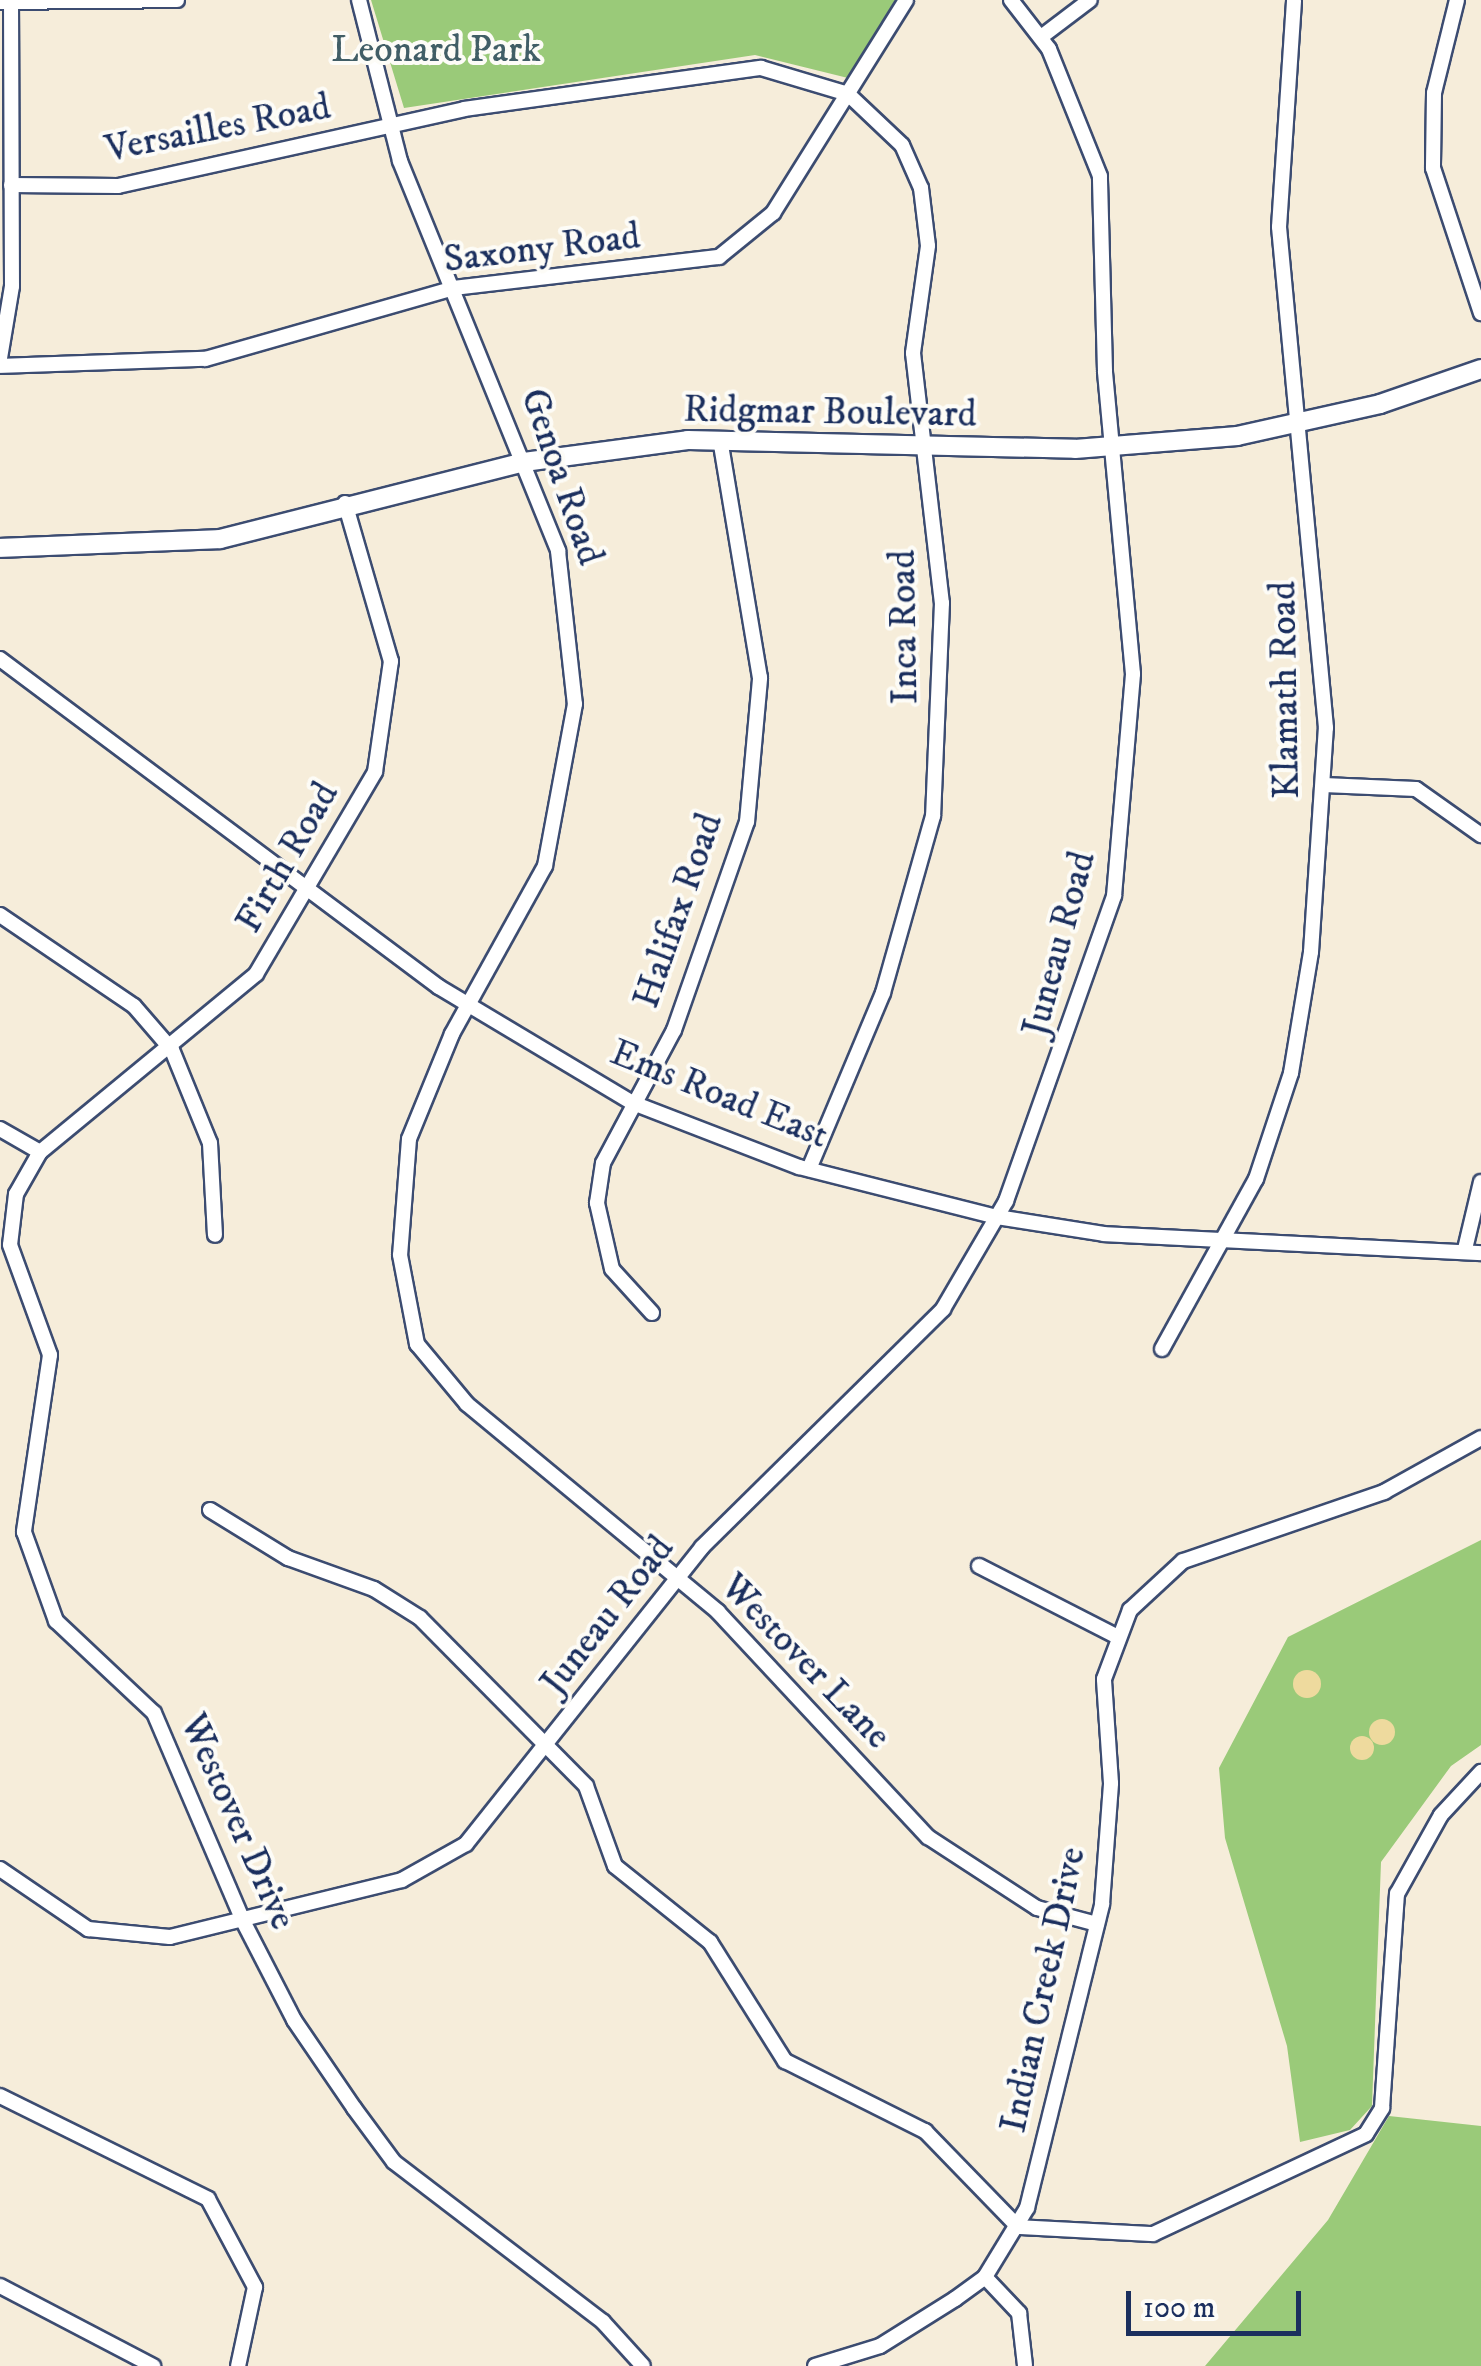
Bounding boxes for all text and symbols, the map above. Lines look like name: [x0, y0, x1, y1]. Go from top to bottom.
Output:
park label: Leonard Park: [331, 28, 541, 74]
street label: Versailles Road: [101, 85, 335, 173]
street label: Saxony Road: [441, 214, 643, 284]
street label: Genoa Road: [510, 383, 612, 571]
street label: Ridgmar Boulevard: [683, 388, 977, 438]
street label: Inca Road: [881, 549, 929, 705]
street label: Klamath Road: [1261, 581, 1311, 799]
street label: Firth Road: [227, 775, 349, 941]
street label: Halifax Road: [624, 808, 734, 1014]
street label: Juneau Road: [1013, 847, 1107, 1041]
street label: Ems Road East: [603, 1031, 835, 1159]
street label: Juneau Road: [532, 1527, 684, 1705]
street label: Westover Lane: [710, 1565, 900, 1759]
street label: Westover Drive: [169, 1707, 305, 1937]
street label: Indian Creek Drive: [991, 1843, 1097, 2137]
scale bar: [1131, 2271, 1306, 2333]
text: 100 m: [1143, 2290, 1215, 2327]

